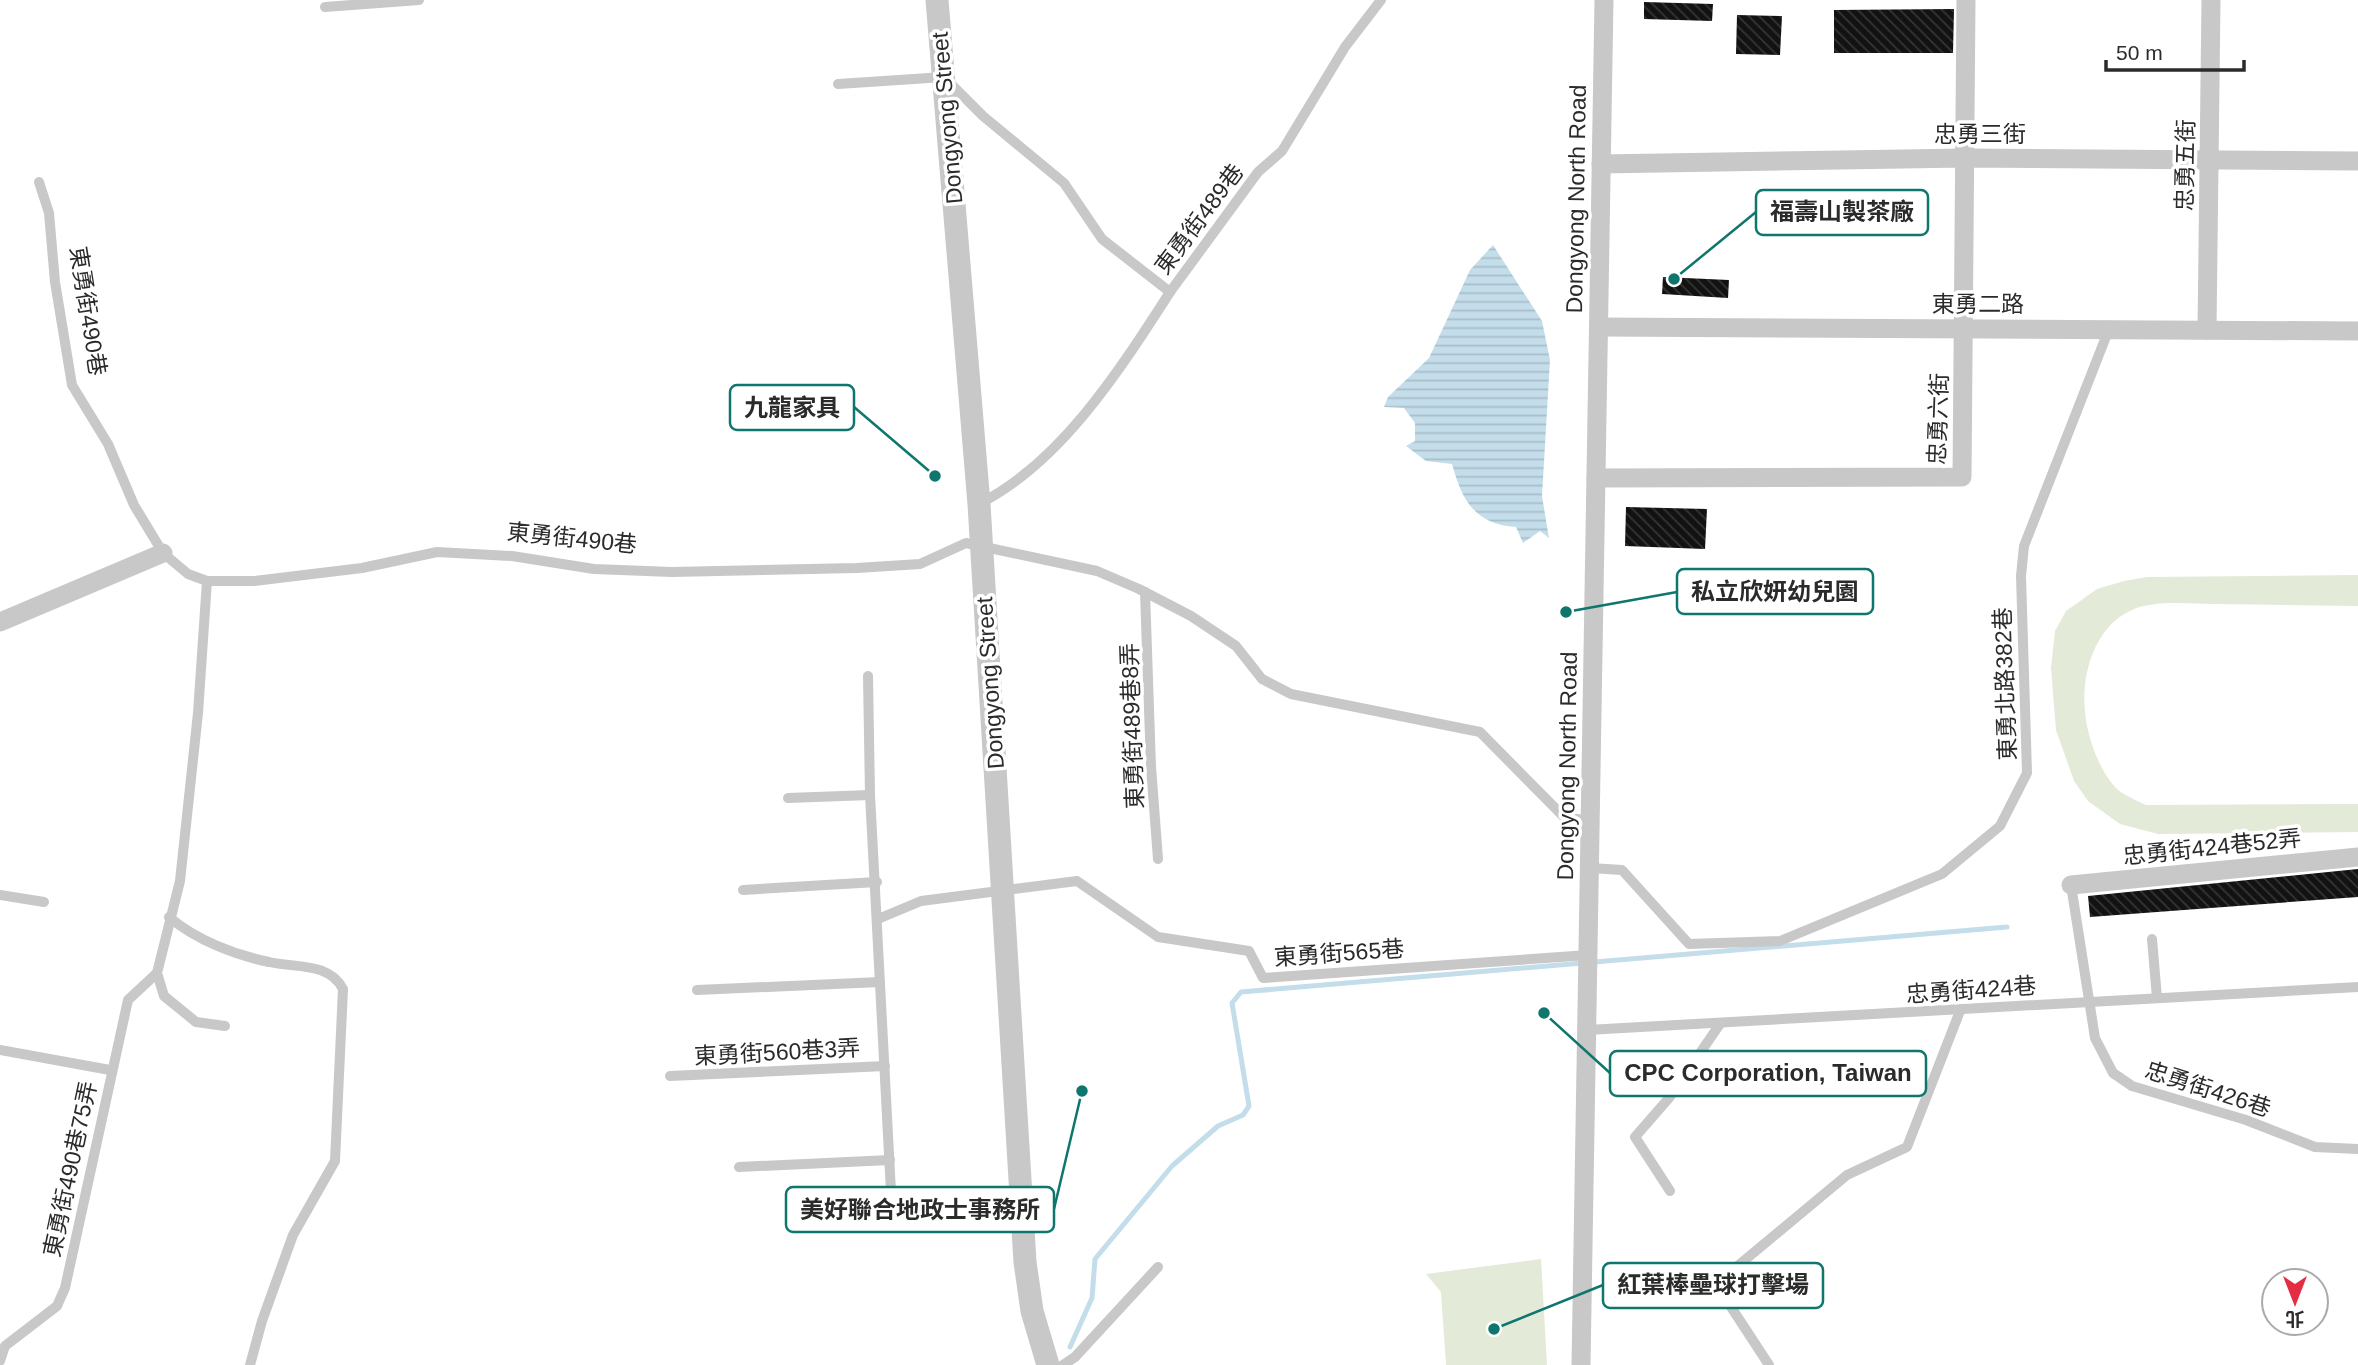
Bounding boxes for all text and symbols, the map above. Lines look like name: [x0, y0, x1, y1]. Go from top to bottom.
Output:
scale bar: [2106, 28, 2244, 72]
street label: Dongyong Street: [926, 30, 967, 205]
text: 50 m: [2116, 41, 2163, 64]
street label: Dongyong North Road: [1561, 84, 1591, 314]
street label: 忠勇五街: [2171, 119, 2199, 211]
street label: 忠勇三街: [1934, 121, 2026, 147]
street label: 東勇街489巷: [1149, 159, 1249, 279]
callout: 福壽山製茶廠: [1756, 190, 1928, 235]
text: 福壽山製茶廠: [1770, 198, 1914, 225]
street label: 東勇街490巷: [65, 245, 111, 377]
street label: 東勇二路: [1932, 291, 2024, 317]
street label: 忠勇六街: [1923, 373, 1953, 465]
callout: 九龍家具: [730, 385, 854, 430]
text: 九龍家具: [744, 394, 840, 421]
street label: 東勇街490巷: [506, 518, 638, 558]
callout: 私立欣妍幼兒園: [1677, 569, 1873, 614]
text: 私立欣妍幼兒園: [1691, 578, 1859, 605]
street label: Dongyong Street: [971, 595, 1009, 770]
street label: 東勇北路382巷: [1989, 607, 2021, 761]
street label: 東勇街489巷8弄: [1116, 643, 1148, 809]
street label: Dongyong North Road: [1552, 651, 1582, 881]
street label: 忠勇街424巷52弄: [2122, 825, 2302, 869]
street label: 東勇街565巷: [1273, 935, 1405, 971]
street label: 忠勇街424巷: [1905, 972, 2037, 1008]
street label: 東勇街560巷3弄: [693, 1035, 861, 1069]
callout: CPC Corporation, Taiwan: [1610, 1051, 1926, 1096]
street label: 忠勇街426巷: [2142, 1056, 2274, 1122]
text: CPC Corporation, Taiwan: [1624, 1059, 1912, 1086]
street label: 東勇街490巷75弄: [39, 1079, 101, 1259]
callout: 美好聯合地政士事務所: [786, 1187, 1054, 1232]
text: 美好聯合地政士事務所: [800, 1196, 1040, 1223]
callout: 紅葉棒壘球打擊場: [1603, 1263, 1823, 1308]
north arrow: [2260, 1267, 2330, 1337]
text: 紅葉棒壘球打擊場: [1617, 1271, 1809, 1298]
text: 北: [2285, 1308, 2305, 1329]

